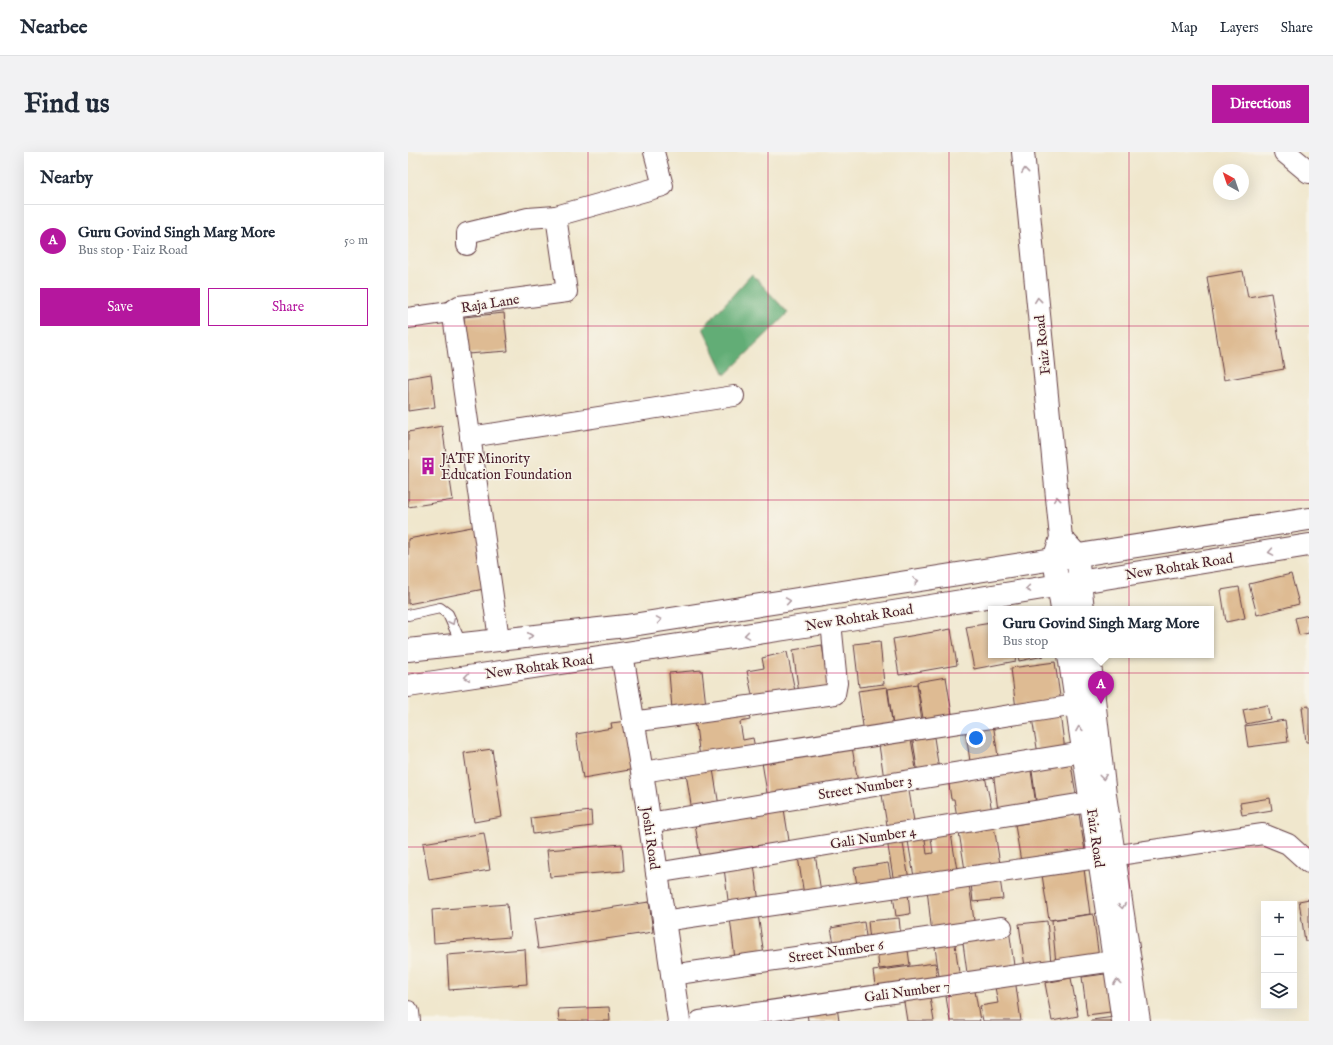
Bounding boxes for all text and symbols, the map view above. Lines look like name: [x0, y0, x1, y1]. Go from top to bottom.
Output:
text: Nearbee: [20, 16, 87, 40]
text: Map: [1171, 19, 1198, 37]
text: Layers: [1220, 19, 1259, 37]
text: Share: [1281, 19, 1313, 37]
button: Directions: [1212, 85, 1309, 123]
text: Find us: [24, 87, 110, 122]
north arrow: [1213, 164, 1249, 200]
text: Nearby: [40, 168, 93, 189]
one-way arrow: [1021, 168, 1030, 174]
text: Guru Govind Singh Marg More: [78, 223, 275, 242]
text: A: [49, 232, 57, 249]
text: 50 m: [344, 232, 368, 249]
text: Bus stop · Faiz Road: [78, 242, 188, 259]
button: Save: [40, 288, 200, 326]
button: Share: [208, 288, 368, 326]
street label: Raja Lane: [460, 290, 521, 317]
one-way arrow: [1033, 297, 1042, 303]
street label: Faiz Road: [1031, 314, 1055, 376]
place label: JATF Minority Education Foundation: [439, 450, 572, 484]
building icon: JATF Minority Education Foundation: [418, 456, 438, 476]
one-way arrow: [1053, 496, 1062, 502]
one-way arrow: [1267, 547, 1274, 556]
street label: New Rohtak Road: [1124, 549, 1235, 584]
one-way arrow: [913, 577, 919, 586]
one-way arrow: [1025, 585, 1031, 593]
one-way arrow: [785, 597, 791, 606]
street label: New Rohtak Road: [804, 600, 915, 635]
popup: [988, 606, 1214, 658]
text: Guru Govind Singh Marg More: [1002, 614, 1200, 633]
one-way arrow: [447, 617, 455, 625]
one-way arrow: [656, 617, 662, 625]
one-way arrow: [744, 630, 751, 639]
one-way arrow: [527, 632, 533, 641]
text: Bus stop: [1002, 633, 1048, 650]
street label: New Rohtak Road: [484, 650, 595, 683]
pin: A: [1088, 671, 1114, 704]
one-way arrow: [464, 672, 470, 681]
one-way arrow: [1075, 726, 1084, 732]
your location: [966, 728, 986, 748]
street label: Street Number 3: [817, 772, 913, 804]
one-way arrow: [1098, 774, 1107, 780]
street label: Joshi Road: [636, 803, 663, 871]
street label: Faiz Road: [1082, 807, 1108, 869]
street label: Gali Number 4: [829, 822, 917, 854]
map controls: [1261, 901, 1297, 1009]
button: +: [1261, 901, 1297, 937]
one-way arrow: [1117, 903, 1126, 909]
street label: Street Number 6: [788, 936, 886, 968]
button: −: [1261, 937, 1297, 973]
button: layers: [1261, 973, 1297, 1009]
street label: Gali Number 7: [863, 977, 951, 1007]
one-way arrow: [1113, 979, 1122, 985]

